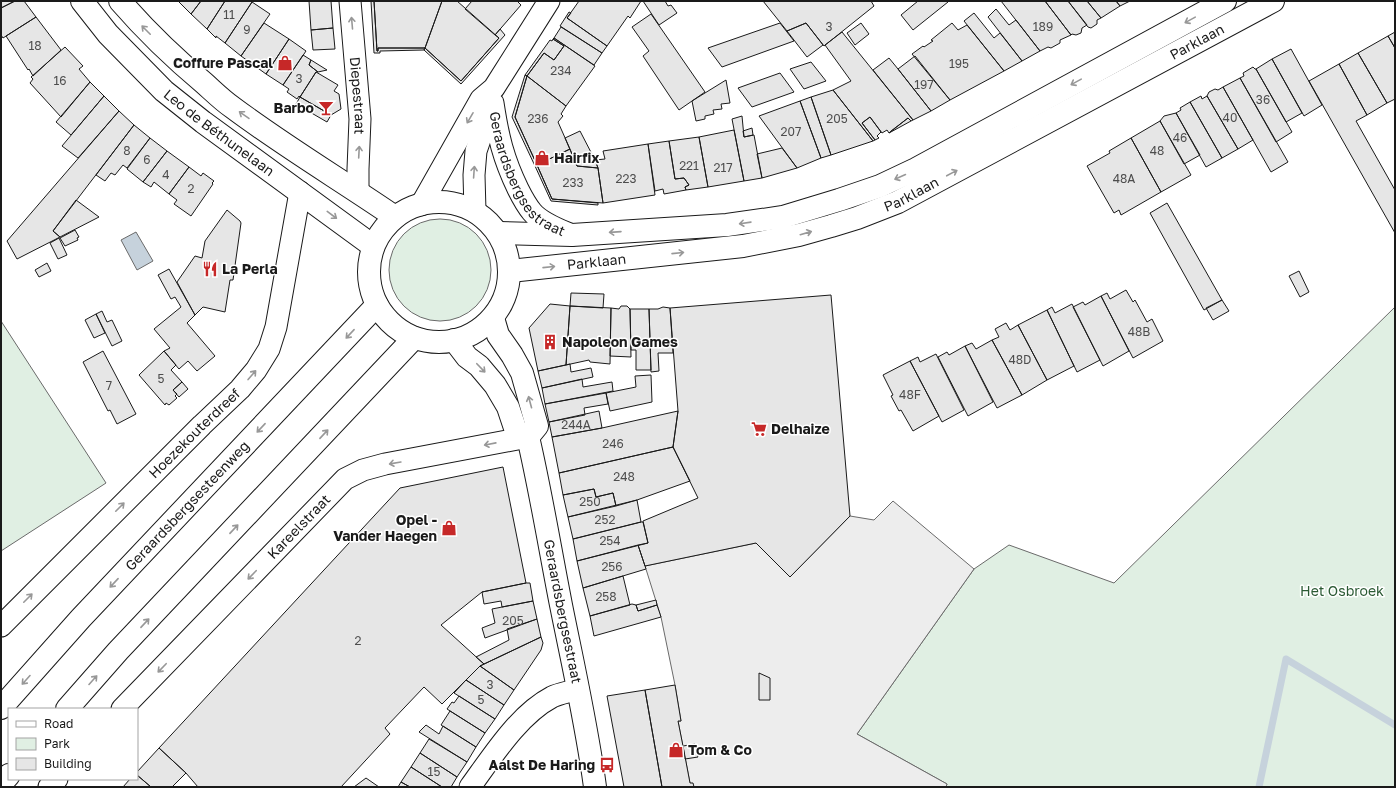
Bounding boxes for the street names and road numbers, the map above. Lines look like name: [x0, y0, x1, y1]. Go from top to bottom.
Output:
street label: Parklaan: [1167, 20, 1227, 63]
street label: Diepestraat: [347, 56, 369, 135]
street label: Leo de Béthunelaan: [161, 85, 278, 179]
street label: Geraardsbergsestraat: [486, 110, 568, 239]
street label: Parklaan: [881, 173, 941, 215]
street label: Parklaan: [566, 250, 627, 273]
street label: Hoezekouterdreef: [145, 385, 243, 481]
street label: Geraardsbergsesteenweg: [121, 437, 252, 574]
street label: Kareelstraat: [263, 491, 334, 562]
street label: Geraardsbergsestraat: [541, 538, 586, 685]

